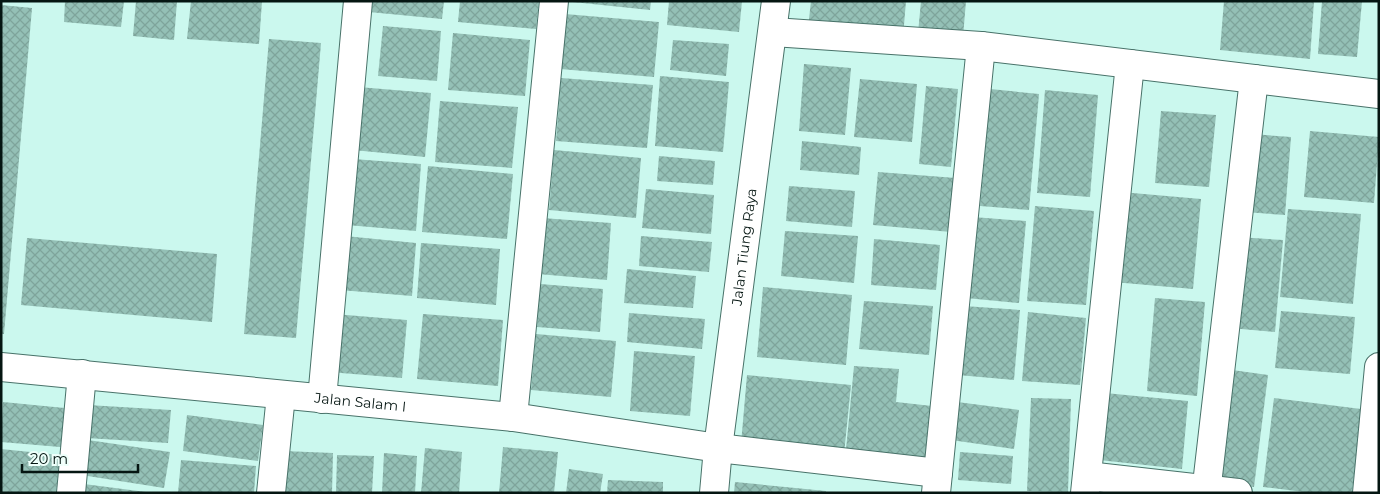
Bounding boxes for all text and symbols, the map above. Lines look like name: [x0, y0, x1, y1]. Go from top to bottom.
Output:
street label: Jalan Tiung Raya: [727, 187, 761, 308]
street label: Jalan Salam I: [313, 389, 407, 416]
scale bar: [22, 442, 139, 474]
text: 20 m: [30, 449, 68, 468]

